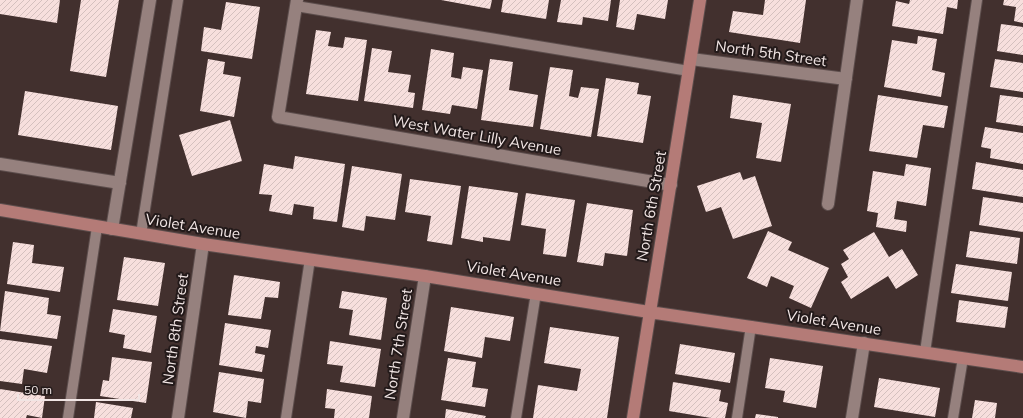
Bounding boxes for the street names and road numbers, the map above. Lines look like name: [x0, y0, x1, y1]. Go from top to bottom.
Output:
street label: North 5th Street: [714, 36, 828, 70]
street label: West Water Lilly Avenue: [391, 111, 563, 159]
street label: North 6th Street: [632, 149, 670, 263]
street label: Violet Avenue: [144, 209, 242, 243]
street label: Violet Avenue: [465, 256, 563, 290]
street label: North 8th Street: [158, 272, 192, 386]
street label: North 7th Street: [380, 287, 416, 401]
street label: Violet Avenue: [785, 305, 883, 339]

